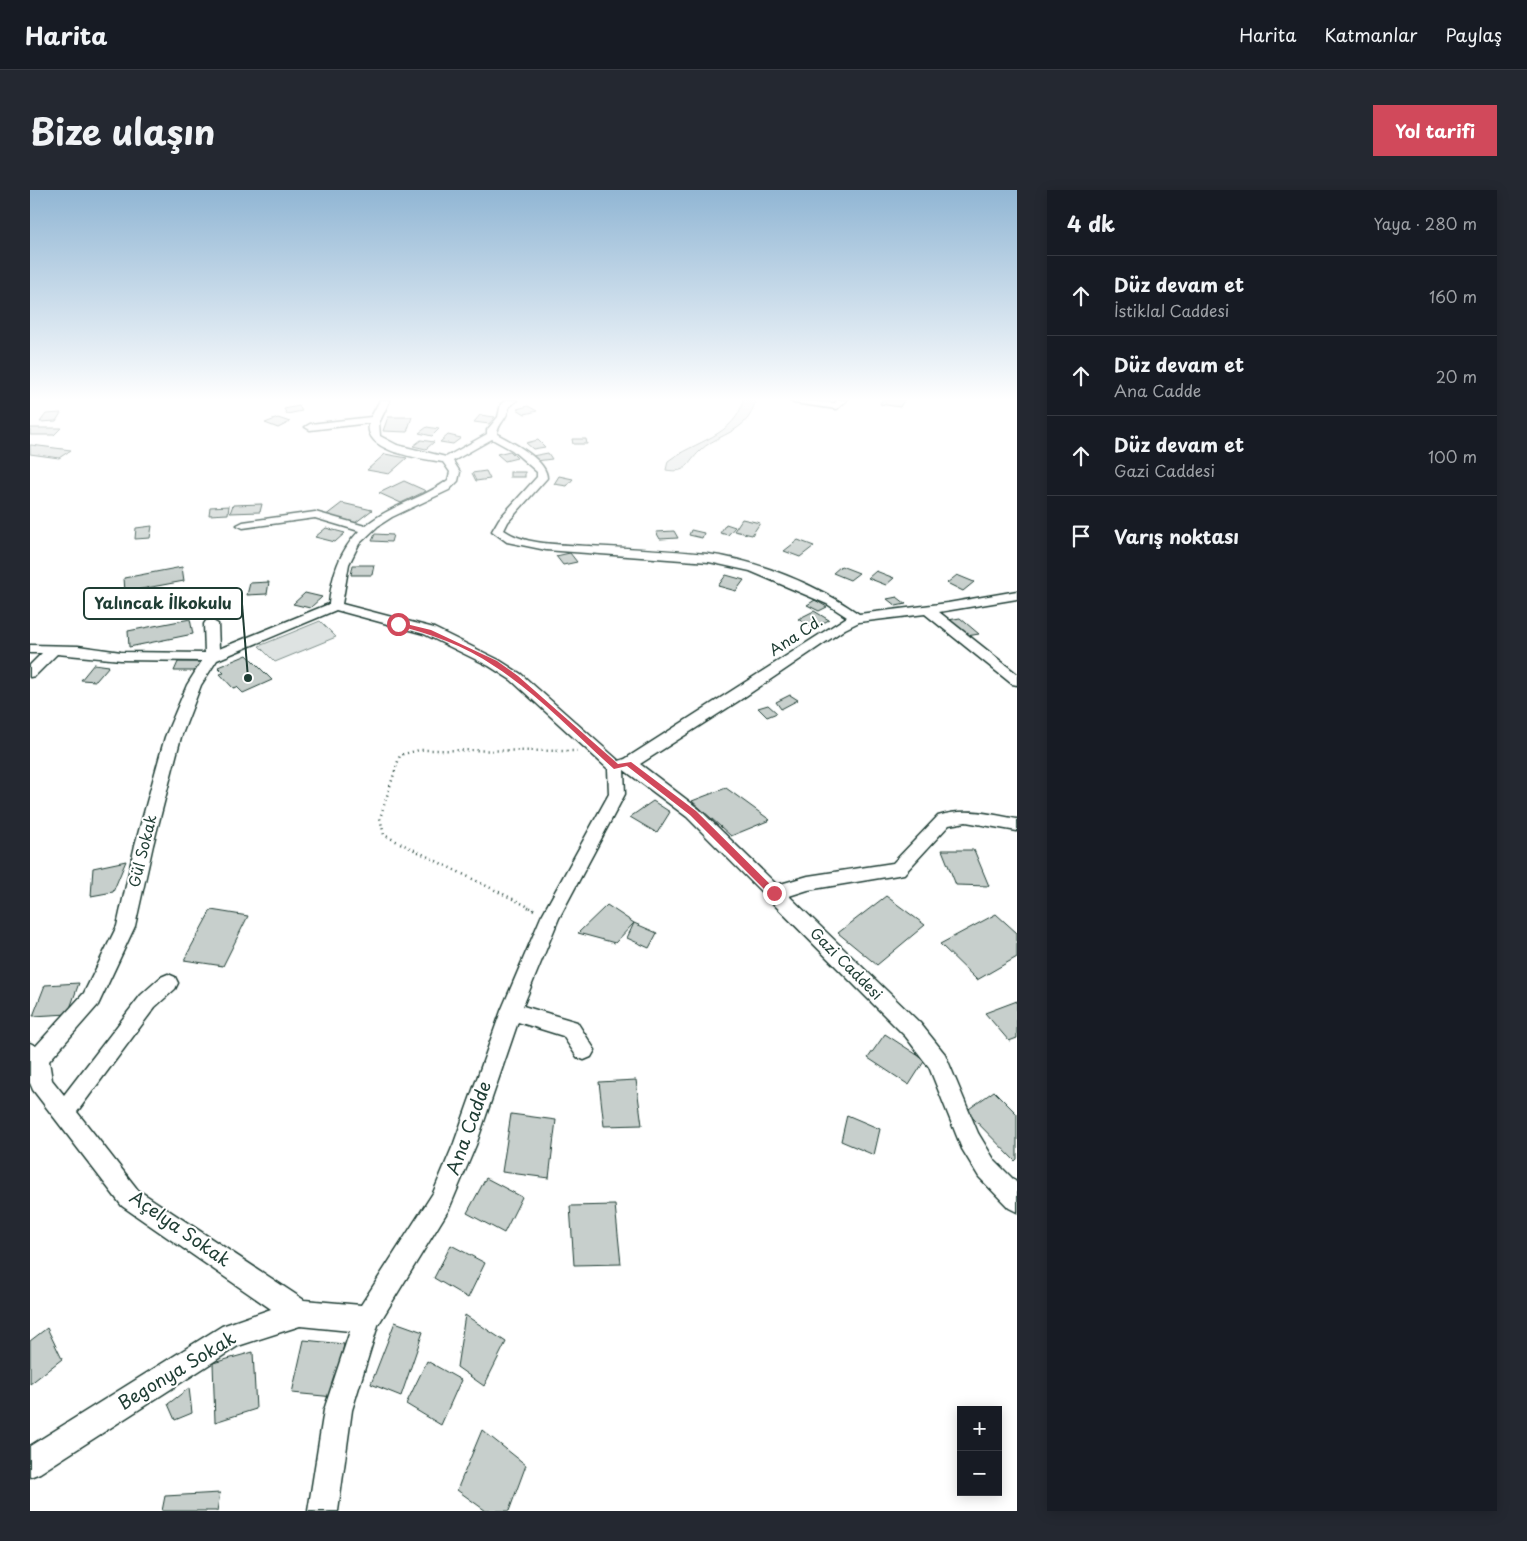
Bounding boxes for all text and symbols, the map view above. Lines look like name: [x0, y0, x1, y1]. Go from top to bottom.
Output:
text: Harita: [25, 17, 107, 53]
text: Harita: [1239, 21, 1296, 48]
text: Katmanlar: [1324, 21, 1417, 48]
text: Paylaş: [1445, 21, 1502, 48]
text: Bize ulaşın: [30, 104, 215, 157]
button: Yol tarifi: [1373, 105, 1497, 156]
text: 4 dk: [1067, 207, 1115, 239]
text: Yaya · 280 m: [1374, 211, 1477, 235]
text: Düz devam et: [1114, 270, 1244, 298]
icon: ahead: [1067, 282, 1095, 310]
text: 160 m: [1429, 284, 1477, 308]
text: İstiklal Caddesi: [1114, 298, 1229, 322]
text: Düz devam et: [1114, 350, 1244, 378]
icon: ahead: [1067, 362, 1095, 390]
text: 20 m: [1436, 364, 1477, 388]
text: Ana Cadde: [1114, 378, 1201, 402]
text: Düz devam et: [1114, 430, 1244, 458]
icon: ahead: [1067, 442, 1095, 470]
text: 100 m: [1428, 444, 1477, 468]
text: Gazi Caddesi: [1114, 458, 1215, 482]
icon: arrive: [1067, 522, 1095, 550]
text: Varış noktası: [1114, 522, 1239, 550]
callout: Yalıncak İlkokulu: [84, 588, 242, 619]
text: Yalıncak İlkokulu: [94, 590, 232, 614]
street label: Ana Cd.: [764, 609, 827, 661]
route start: [387, 613, 410, 636]
street label: Gül Sokak: [121, 812, 162, 889]
route end: [763, 882, 786, 905]
street label: Gazi Caddesi: [805, 921, 889, 1005]
street label: Ana Cadde: [438, 1077, 497, 1178]
street label: Açelya Sokak: [125, 1183, 237, 1273]
street label: Begonya Sokak: [112, 1324, 240, 1416]
map controls: [957, 1406, 1002, 1496]
button: +: [957, 1406, 1002, 1451]
button: −: [957, 1451, 1002, 1496]

